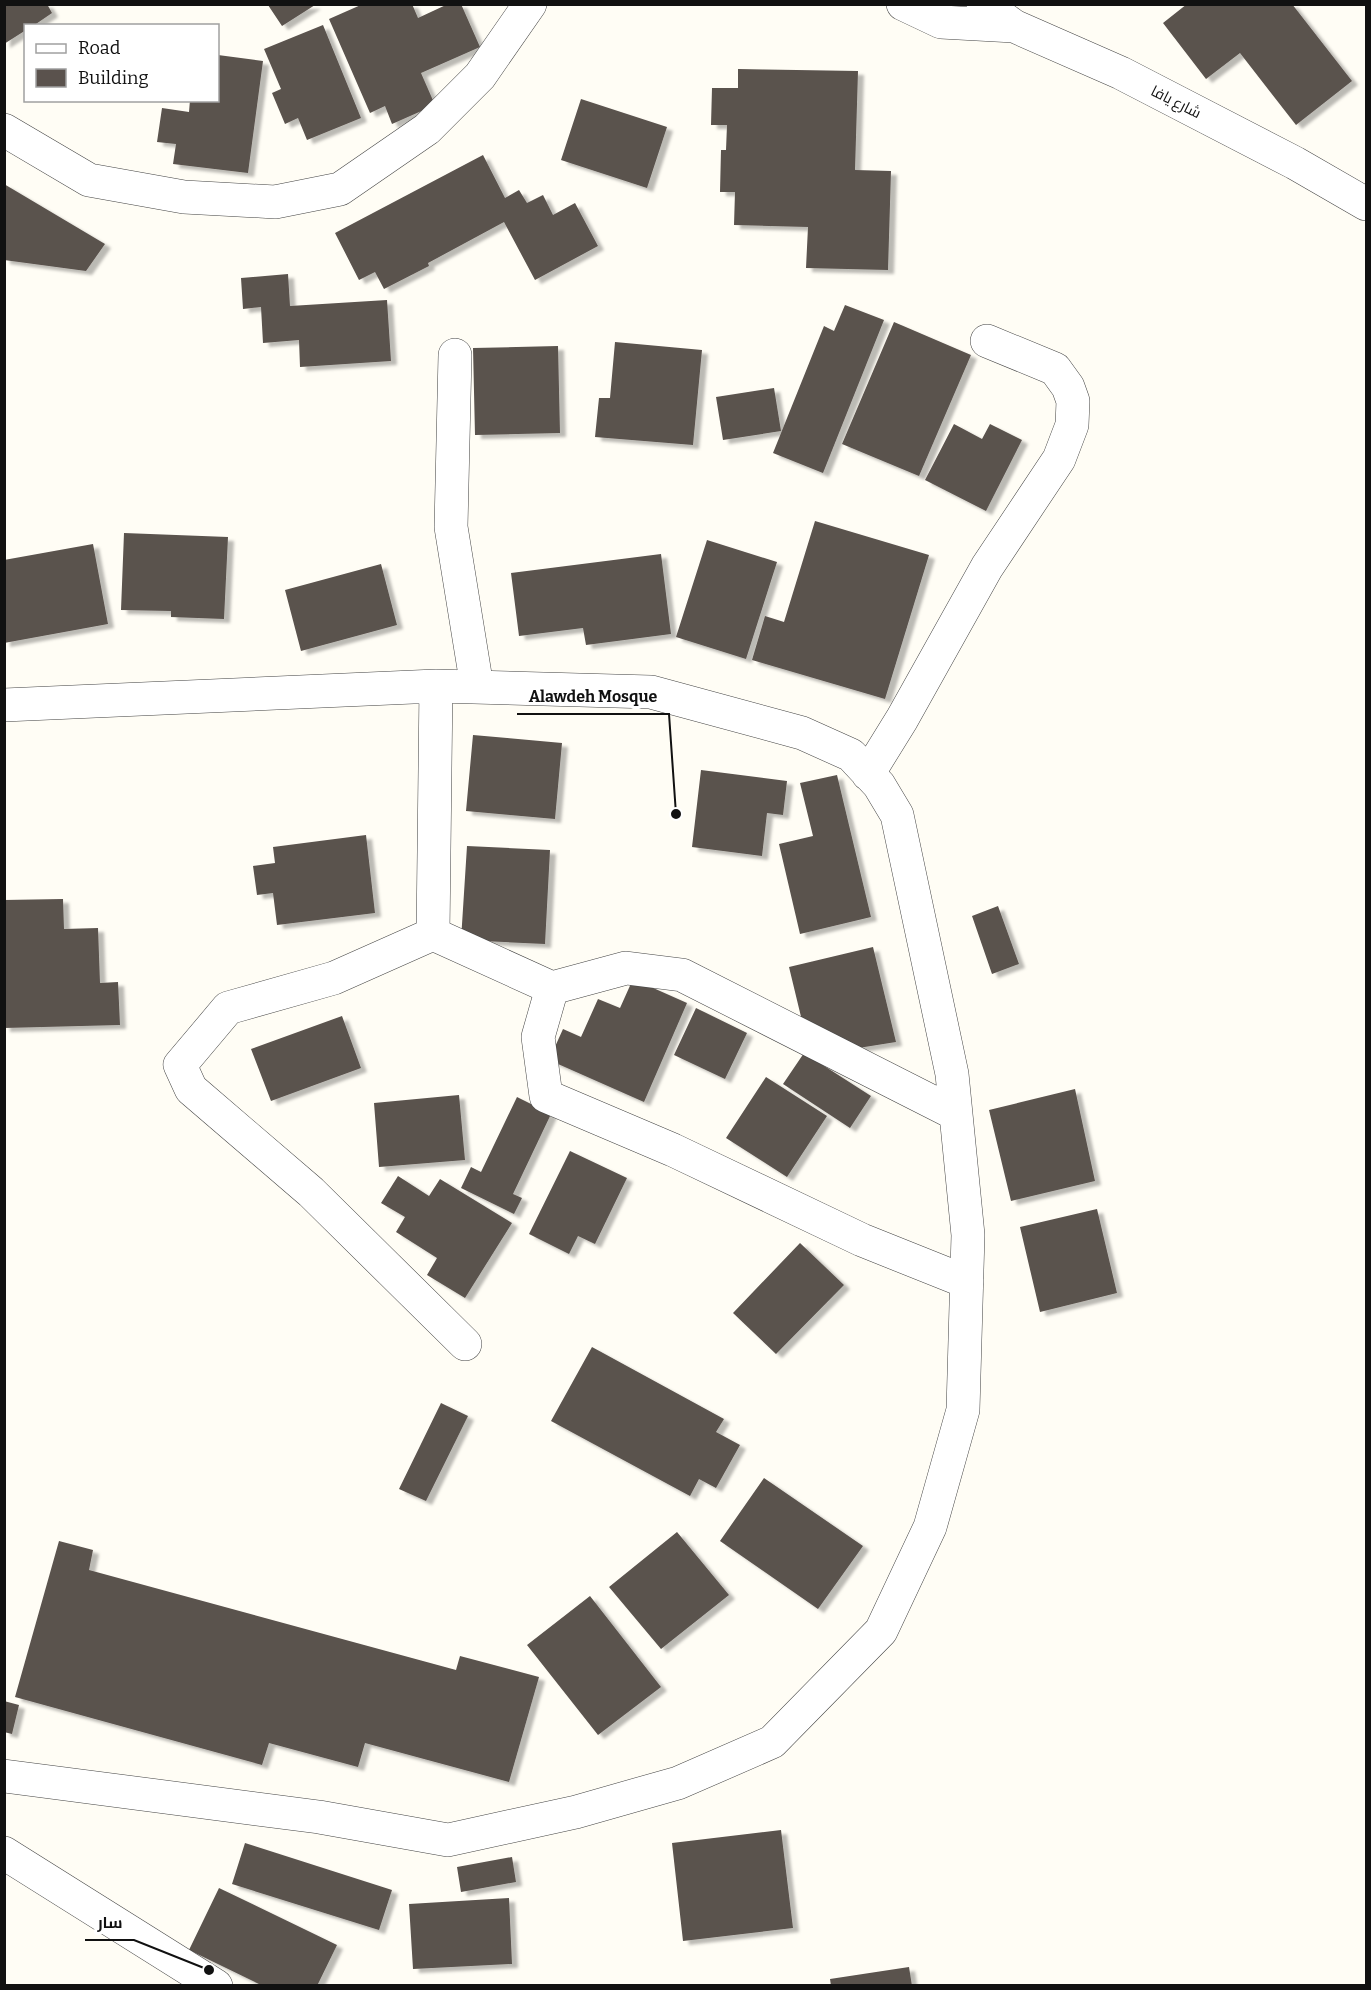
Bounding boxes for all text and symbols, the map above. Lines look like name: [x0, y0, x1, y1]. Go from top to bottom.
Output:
legend: [24, 24, 219, 102]
text: Road: [78, 37, 121, 59]
text: Building: [78, 67, 149, 89]
street label: شارع يافا: [1147, 82, 1204, 124]
callout: Alawdeh Mosque: [517, 680, 669, 714]
text: Alawdeh Mosque: [529, 687, 658, 706]
callout: سار: [85, 1906, 134, 1940]
text: سار: [96, 1913, 123, 1932]

